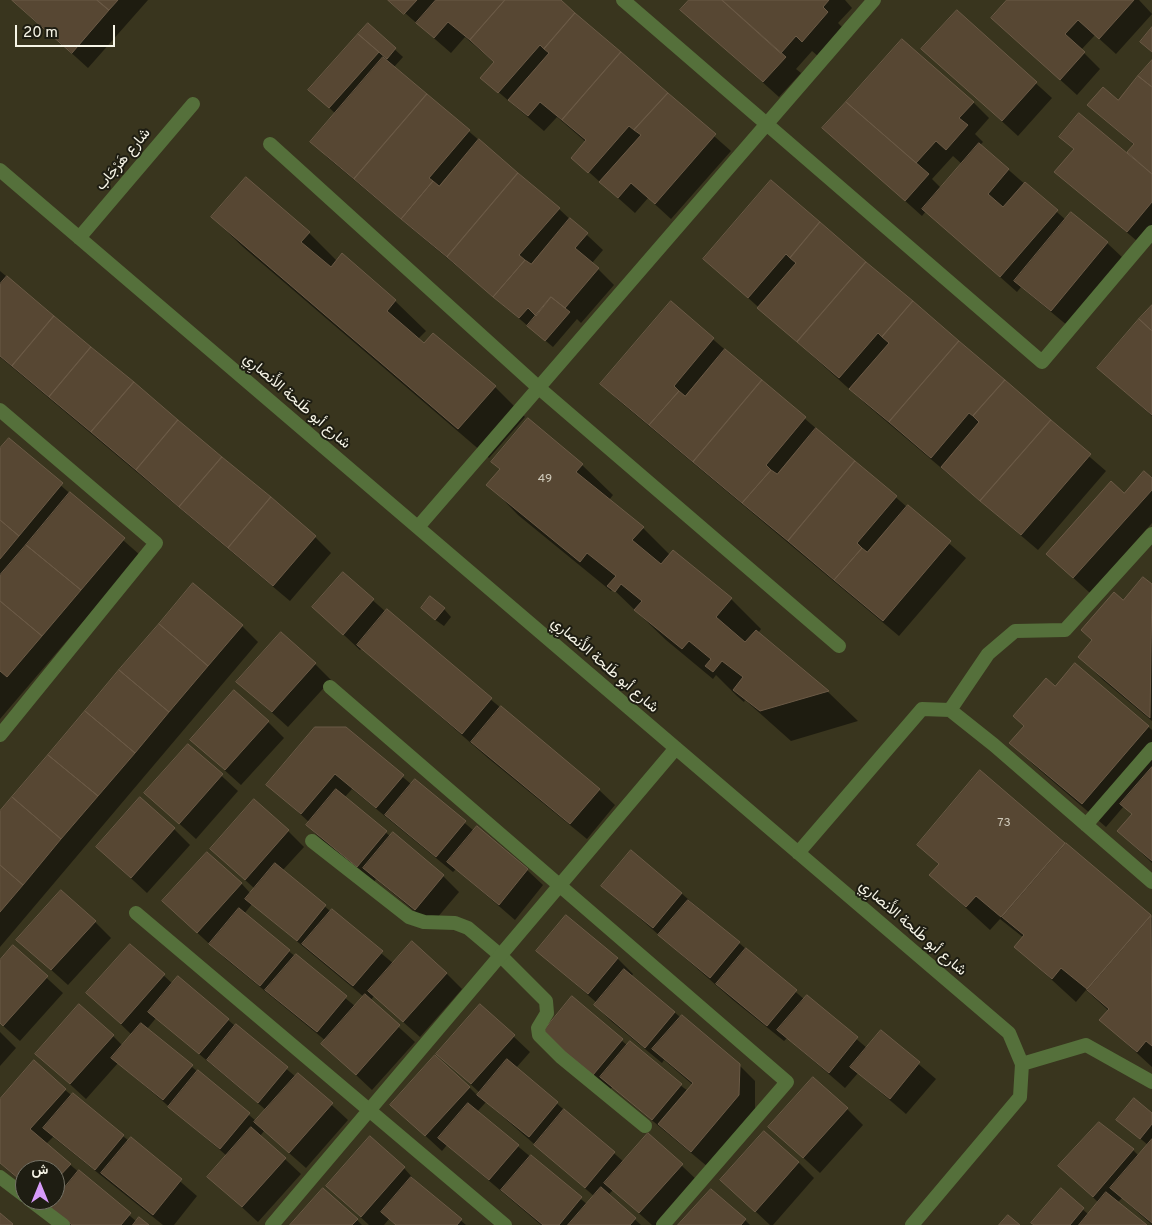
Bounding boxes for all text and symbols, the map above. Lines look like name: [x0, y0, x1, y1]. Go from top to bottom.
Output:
scale bar: [18, 15, 118, 47]
text: 20 m: [23, 24, 58, 43]
street label: شارع هَرْجَاب: [93, 125, 155, 195]
street label: شارع أبو طَلحة الأَنصارِي: [239, 350, 353, 454]
house number: 49: [538, 473, 552, 487]
street label: شارع أبو طَلحة الأَنصارِي: [547, 614, 661, 718]
house number: 73: [997, 817, 1011, 831]
street label: شارع أبو طَلحة الأَنصارِي: [855, 877, 969, 981]
north arrow: [15, 1160, 65, 1210]
text: ش: [32, 1162, 48, 1179]

